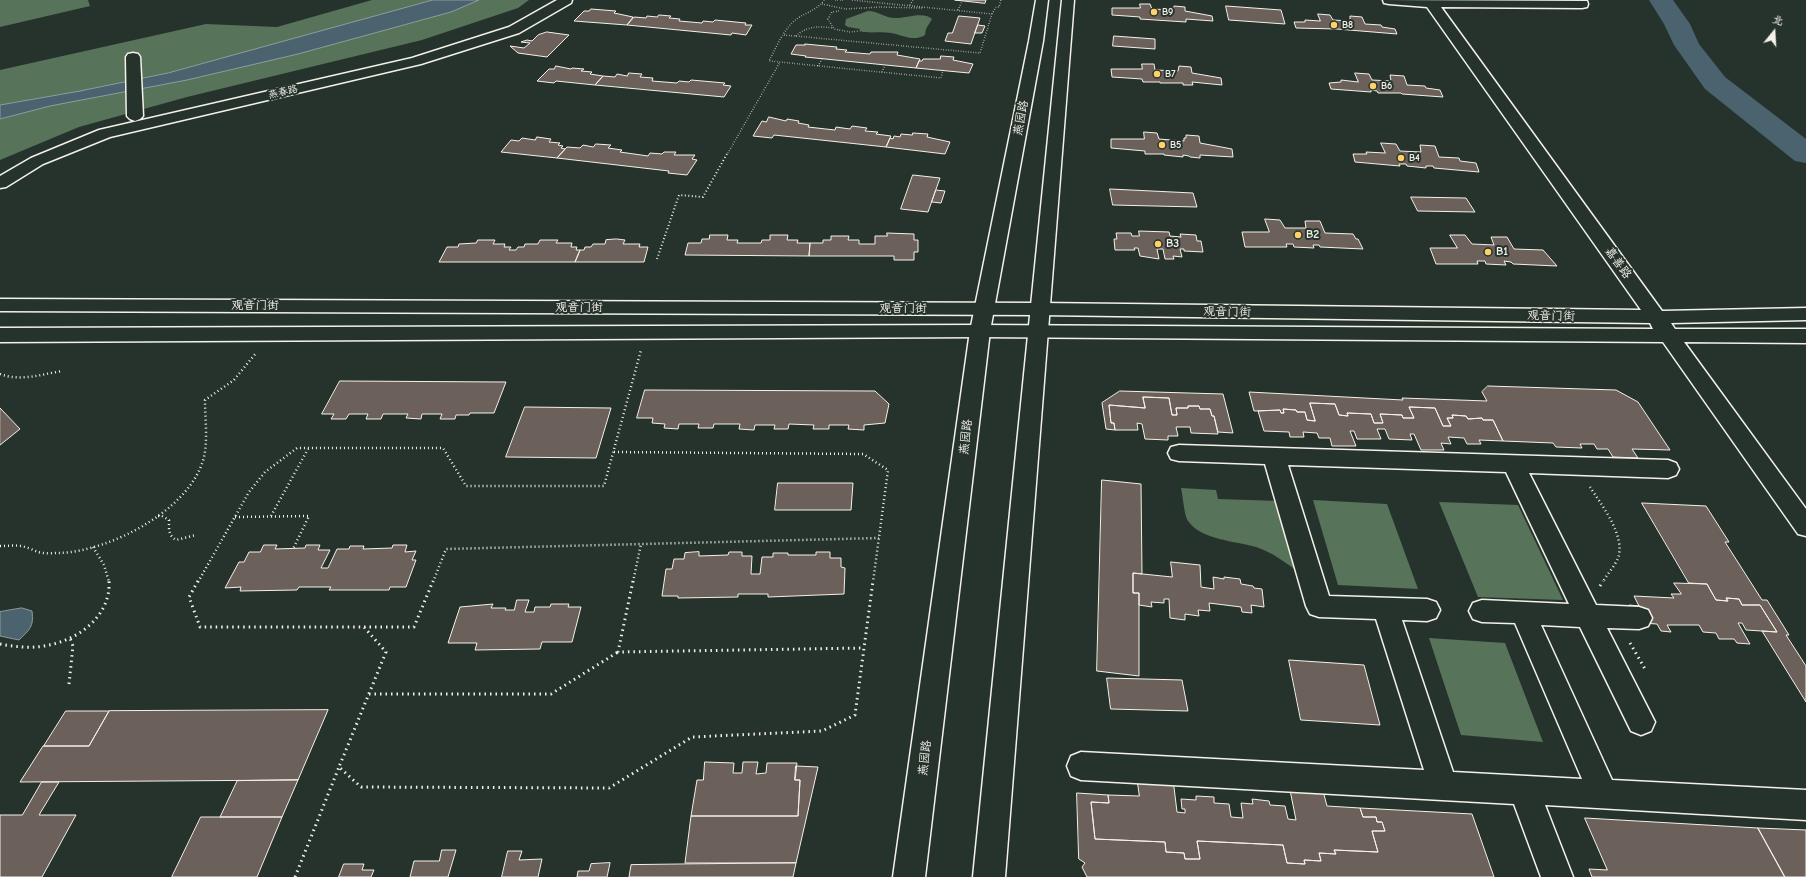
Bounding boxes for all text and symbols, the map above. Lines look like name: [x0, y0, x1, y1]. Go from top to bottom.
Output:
place label: B9: [1162, 6, 1173, 18]
marker: B9: [1149, 7, 1159, 17]
north arrow: [1754, 12, 1794, 52]
text: 北: [1771, 12, 1785, 28]
place label: B8: [1342, 19, 1353, 31]
marker: B8: [1329, 20, 1339, 30]
place label: B7: [1165, 68, 1176, 80]
marker: B7: [1152, 69, 1162, 79]
place label: B6: [1381, 80, 1392, 92]
marker: B6: [1368, 81, 1378, 91]
street label: 燕春路: [267, 83, 299, 101]
street label: 燕园路: [1010, 99, 1032, 137]
place label: B5: [1170, 139, 1181, 151]
marker: B5: [1157, 140, 1167, 150]
place label: B4: [1409, 152, 1420, 164]
marker: B4: [1396, 153, 1406, 163]
place label: B2: [1306, 228, 1319, 242]
marker: B2: [1293, 230, 1303, 240]
place label: B3: [1166, 237, 1179, 251]
marker: B3: [1153, 239, 1163, 249]
street label: 嘉善路: [1602, 244, 1634, 282]
place label: B1: [1496, 245, 1508, 259]
marker: B1: [1483, 247, 1493, 257]
street label: 观音门街: [231, 299, 279, 313]
street label: 观音门街: [555, 301, 603, 315]
street label: 观音门街: [879, 302, 927, 316]
street label: 观音门街: [1203, 304, 1251, 320]
street label: 观音门街: [1527, 308, 1575, 324]
street label: 燕园路: [957, 418, 975, 456]
street label: 燕园路: [916, 739, 934, 777]

